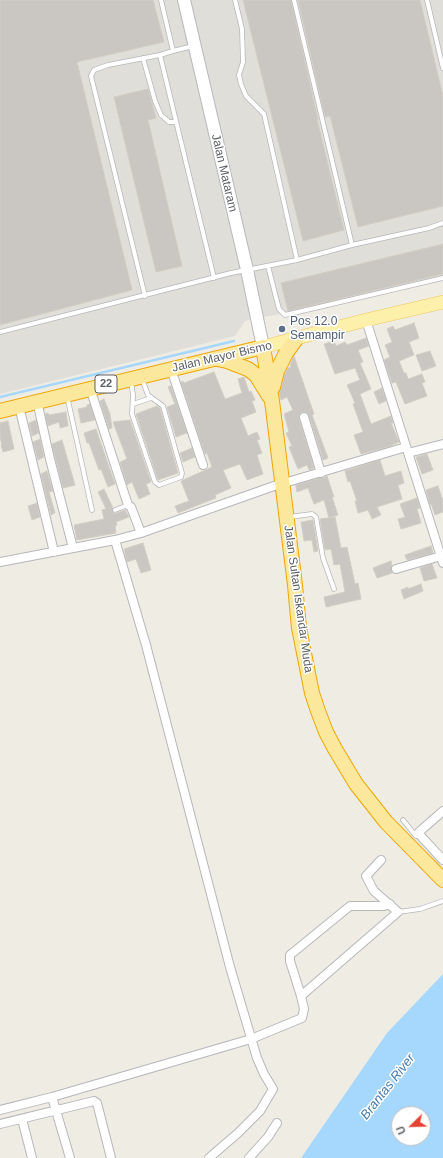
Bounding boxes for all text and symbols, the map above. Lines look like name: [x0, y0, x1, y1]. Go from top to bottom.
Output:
street label: Jalan Mataram: [208, 133, 240, 213]
place label: Pos 12.0 Semampir: [290, 315, 345, 343]
marker: Pos 12.0 Semampir: [277, 324, 287, 334]
street label: Jalan Mayor Bismo: [171, 339, 273, 375]
road number: 22: [95, 375, 117, 393]
street label: Jalan Sultan Iskandar Muda: [281, 524, 315, 674]
water label: Brantas River: [358, 1051, 418, 1123]
north arrow: [391, 1106, 431, 1146]
text: U: [394, 1124, 408, 1136]

